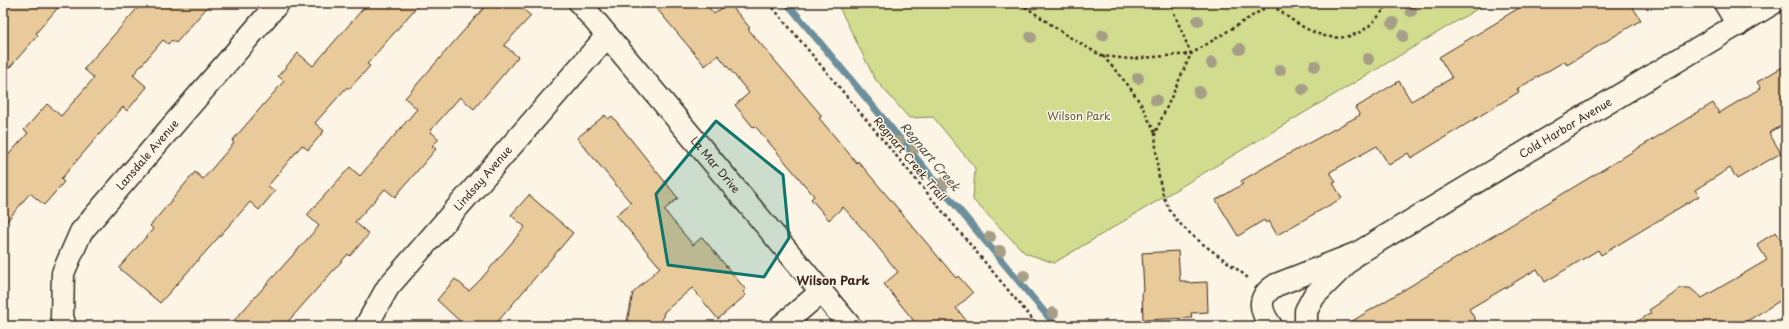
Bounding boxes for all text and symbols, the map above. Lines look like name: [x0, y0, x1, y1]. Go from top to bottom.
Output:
street label: Cold Harbor Avenue: [1515, 93, 1615, 162]
park label: Wilson Park: [1047, 107, 1111, 124]
street label: Regnart Creek Trail: [870, 113, 951, 205]
street label: Lansdale Avenue: [112, 115, 182, 194]
water label: Regnart Creek: [897, 118, 965, 195]
street label: La Mar Drive: [687, 133, 745, 197]
street label: Lindsay Avenue: [449, 142, 516, 214]
district label: Wilson Park: [796, 271, 870, 289]

